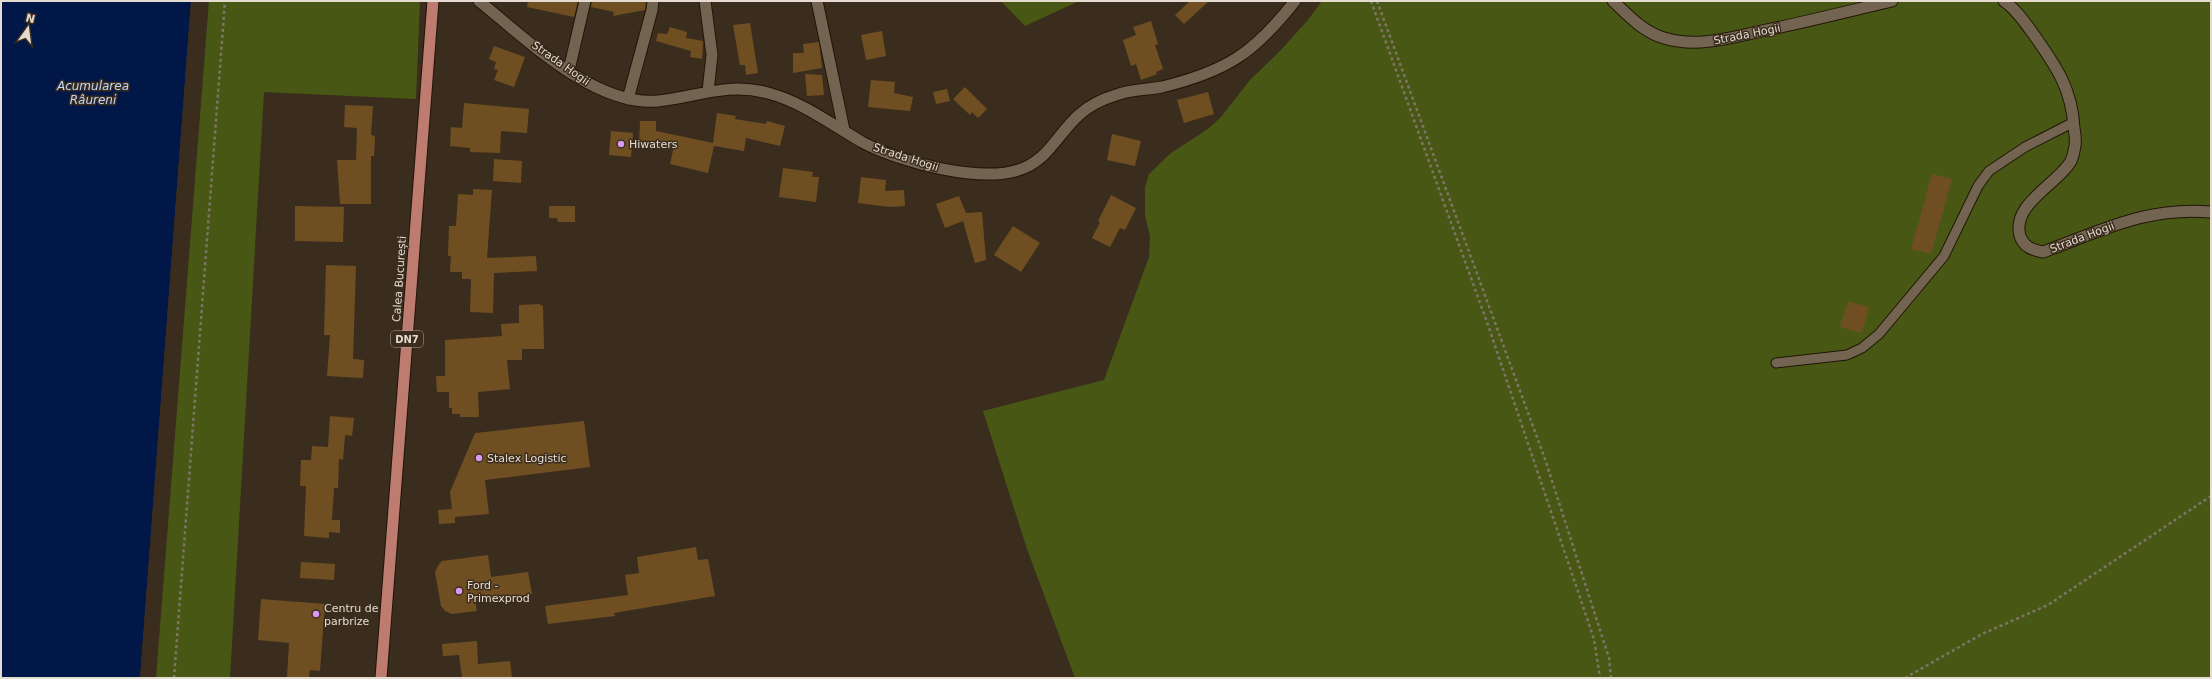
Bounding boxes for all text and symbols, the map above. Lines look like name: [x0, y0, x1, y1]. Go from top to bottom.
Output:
north arrow: [8, 8, 48, 48]
text: N: [24, 11, 36, 26]
street label: Strada Hogii: [1713, 22, 1782, 47]
street label: Strada Hogii: [529, 39, 592, 88]
water label: Acumularea Râureni: [56, 79, 129, 107]
place label: Hiwaters: [629, 138, 678, 151]
marker: Hiwaters: [616, 139, 626, 149]
street label: Strada Hogii: [872, 141, 940, 174]
street label: Strada Hogii: [2048, 219, 2116, 256]
street label: Calea București: [390, 236, 409, 322]
road number: DN7: [391, 331, 423, 347]
place label: Stalex Logistic: [487, 452, 567, 465]
marker: Stalex Logistic: [474, 453, 484, 463]
place label: Ford - Primexprod: [467, 579, 530, 605]
marker: Ford - Primexprod: [454, 586, 464, 596]
place label: Centru de parbrize: [324, 602, 379, 628]
marker: Centru de parbrize: [311, 609, 321, 619]

